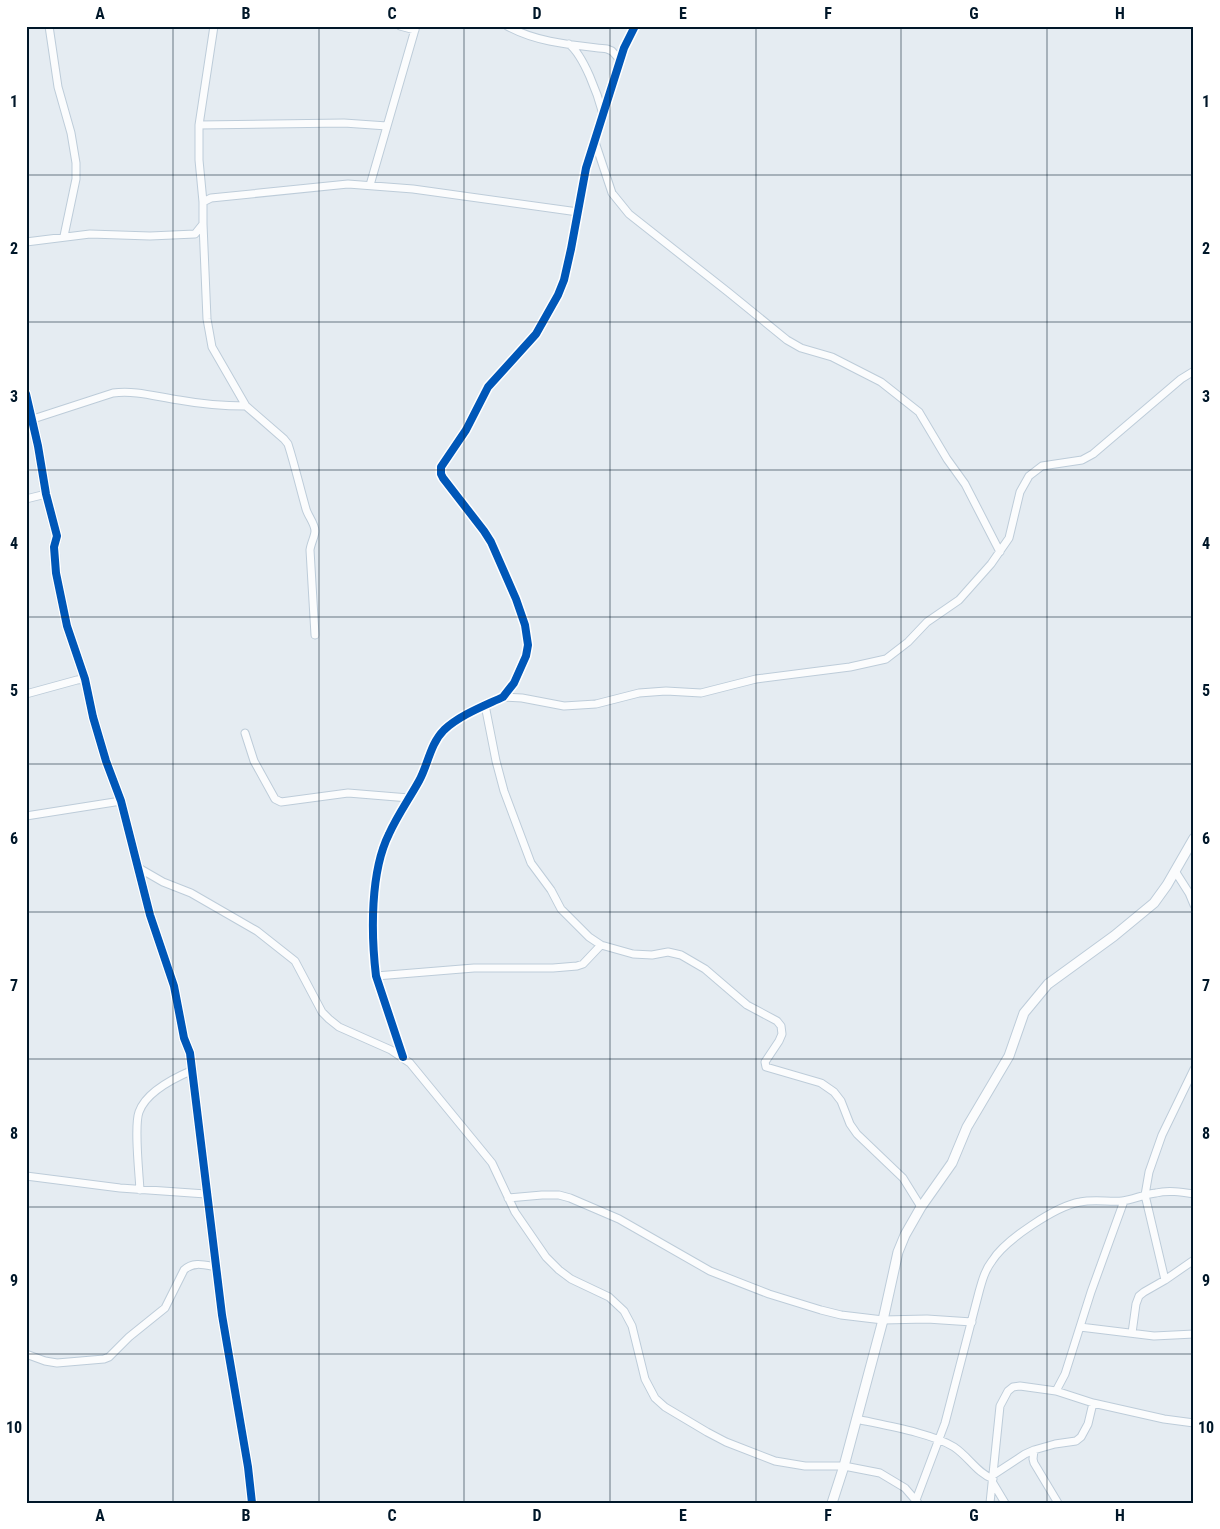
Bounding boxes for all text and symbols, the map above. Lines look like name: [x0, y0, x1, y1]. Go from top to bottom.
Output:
text: A: [95, 4, 105, 23]
text: B: [242, 4, 251, 23]
text: C: [387, 4, 397, 23]
text: D: [532, 4, 542, 23]
text: E: [679, 4, 687, 23]
text: F: [824, 4, 832, 23]
text: G: [969, 4, 979, 23]
text: H: [1115, 4, 1125, 23]
text: 1: [10, 92, 18, 111]
text: 1: [1202, 92, 1210, 111]
text: 2: [10, 239, 18, 258]
text: 2: [1202, 239, 1210, 258]
text: 3: [10, 387, 18, 406]
text: 3: [1202, 387, 1210, 406]
text: 4: [10, 534, 18, 553]
text: 4: [1202, 534, 1210, 553]
text: 5: [10, 681, 18, 700]
text: 5: [1202, 681, 1210, 700]
text: 6: [10, 829, 18, 848]
text: 6: [1202, 829, 1210, 848]
text: 7: [10, 976, 18, 995]
text: 7: [1202, 976, 1210, 995]
text: 8: [10, 1124, 18, 1143]
text: 8: [1202, 1124, 1210, 1143]
text: 9: [10, 1271, 18, 1290]
text: 9: [1202, 1271, 1210, 1290]
text: 10: [6, 1418, 22, 1437]
text: 10: [1198, 1418, 1214, 1437]
text: A: [95, 1506, 105, 1525]
text: B: [242, 1506, 251, 1525]
text: C: [387, 1506, 397, 1525]
text: D: [532, 1506, 542, 1525]
text: E: [679, 1506, 687, 1525]
text: F: [824, 1506, 832, 1525]
text: G: [969, 1506, 979, 1525]
text: H: [1115, 1506, 1125, 1525]

